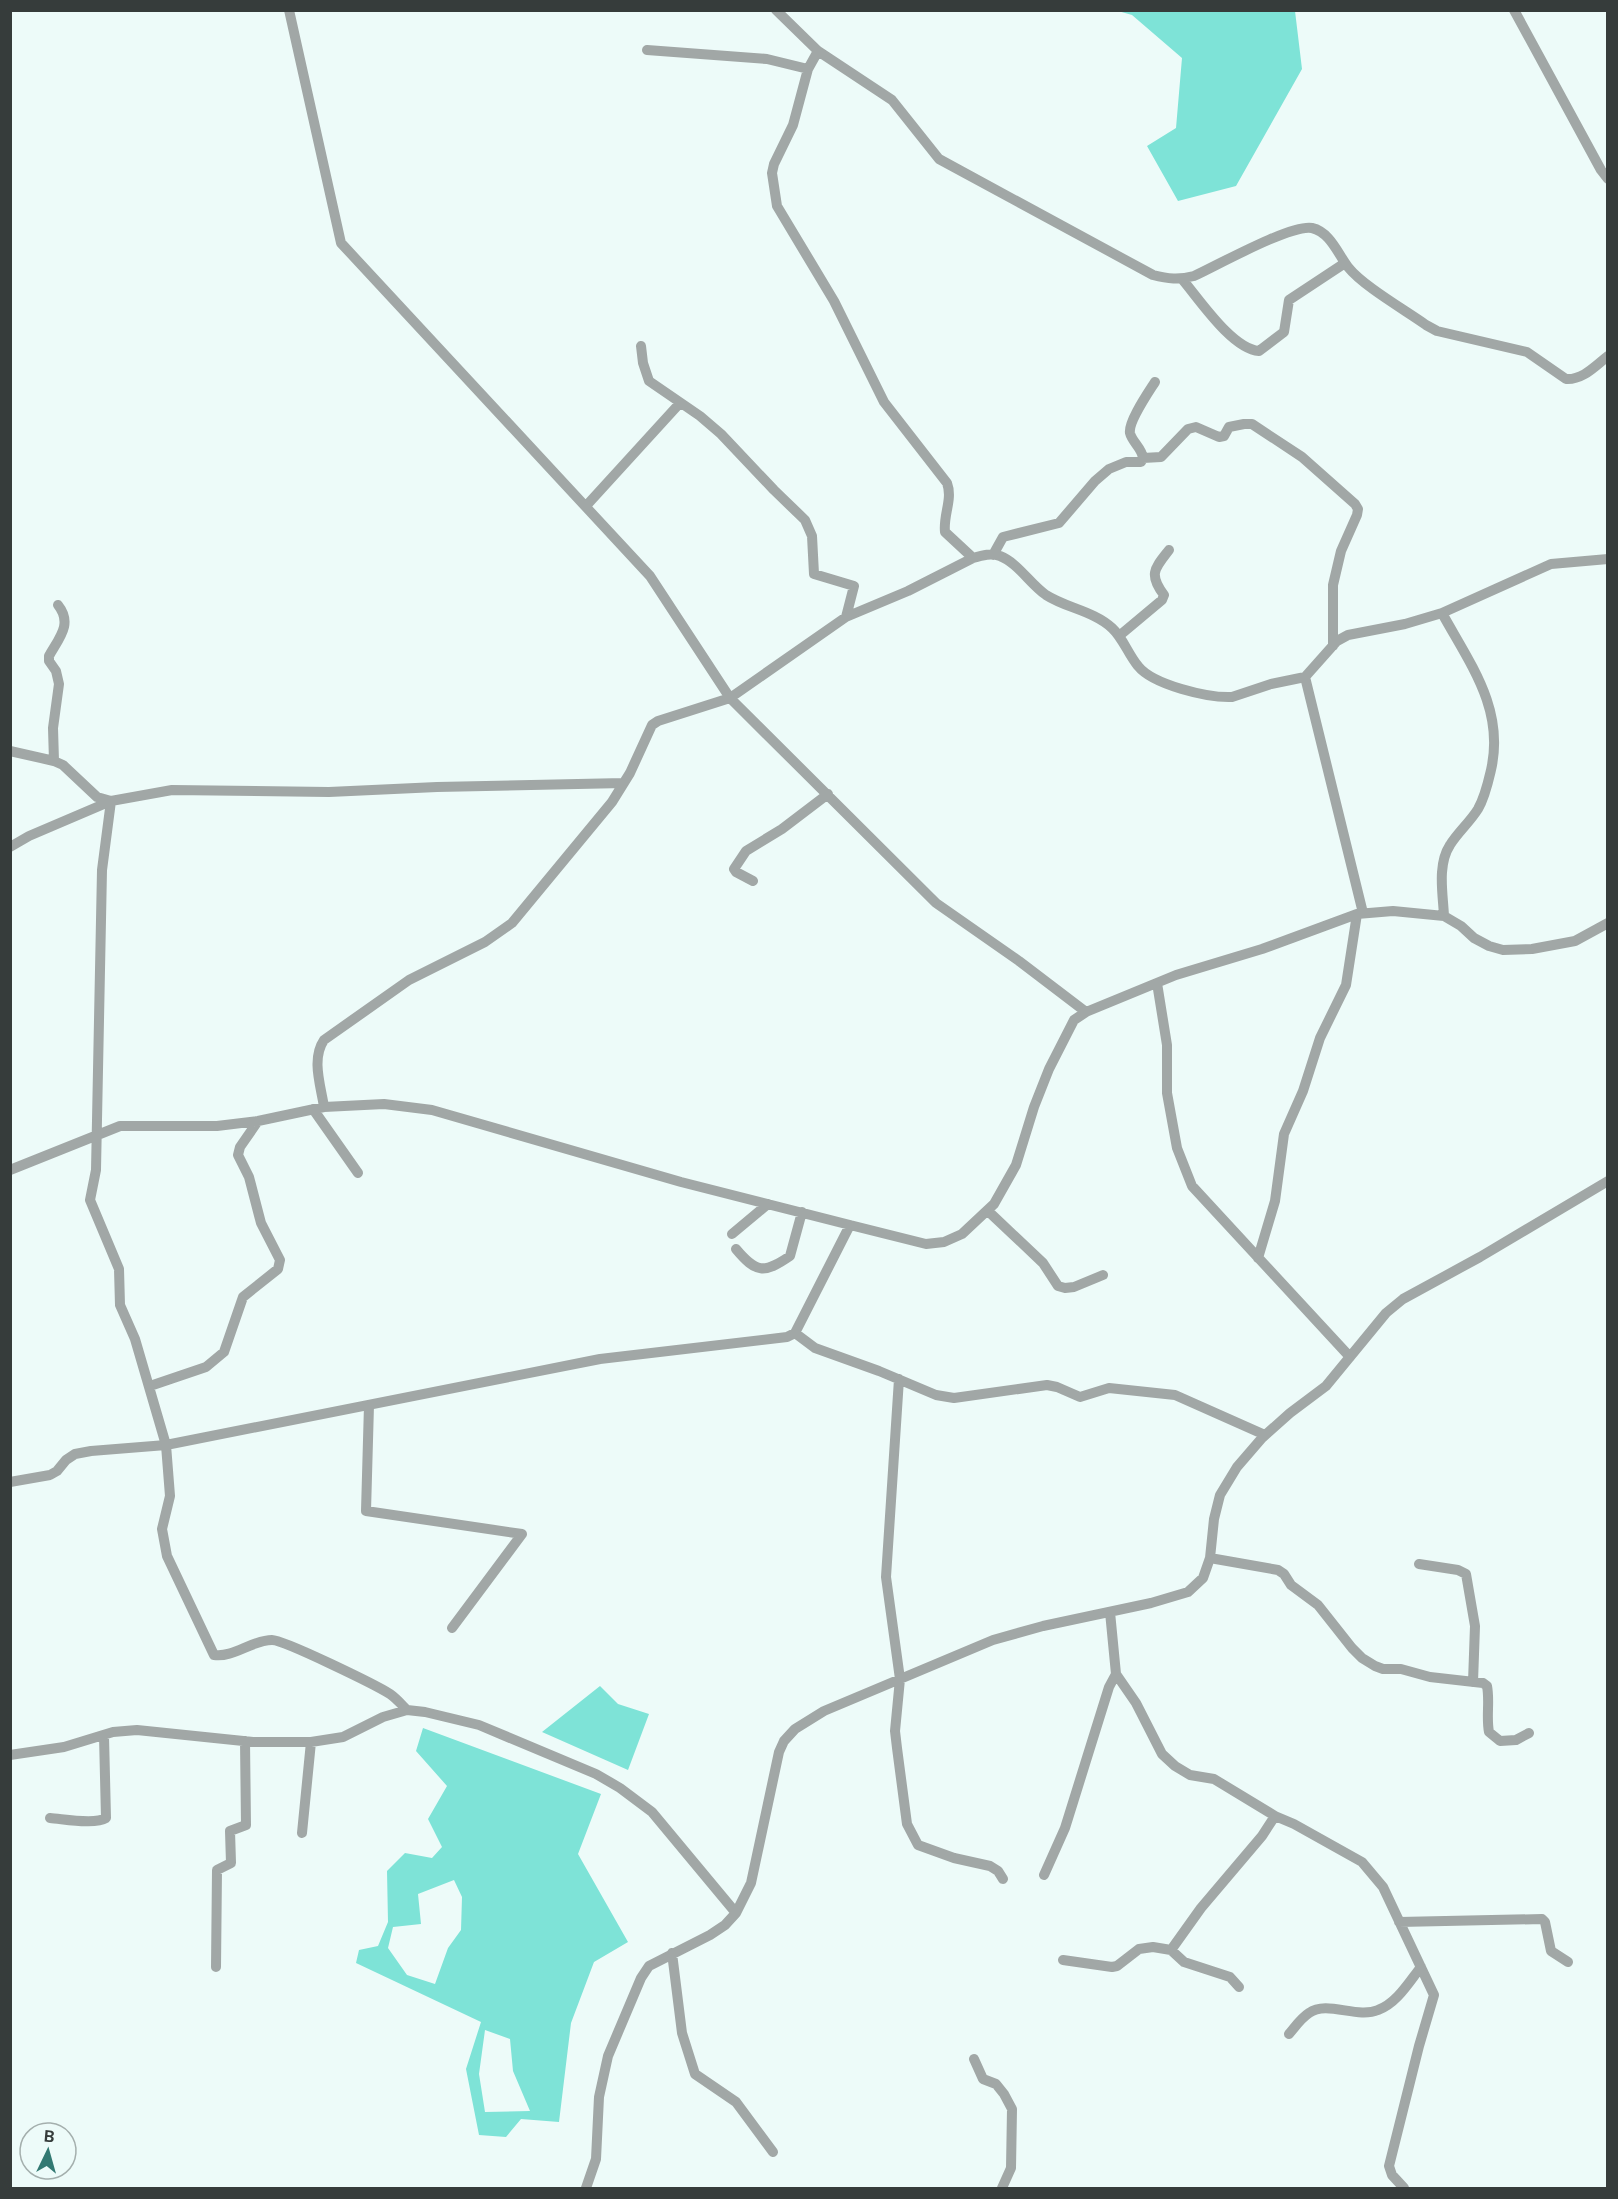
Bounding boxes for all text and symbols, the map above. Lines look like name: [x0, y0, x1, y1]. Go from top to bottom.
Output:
north arrow: [18, 2121, 78, 2181]
text: B: [43, 2127, 56, 2147]

